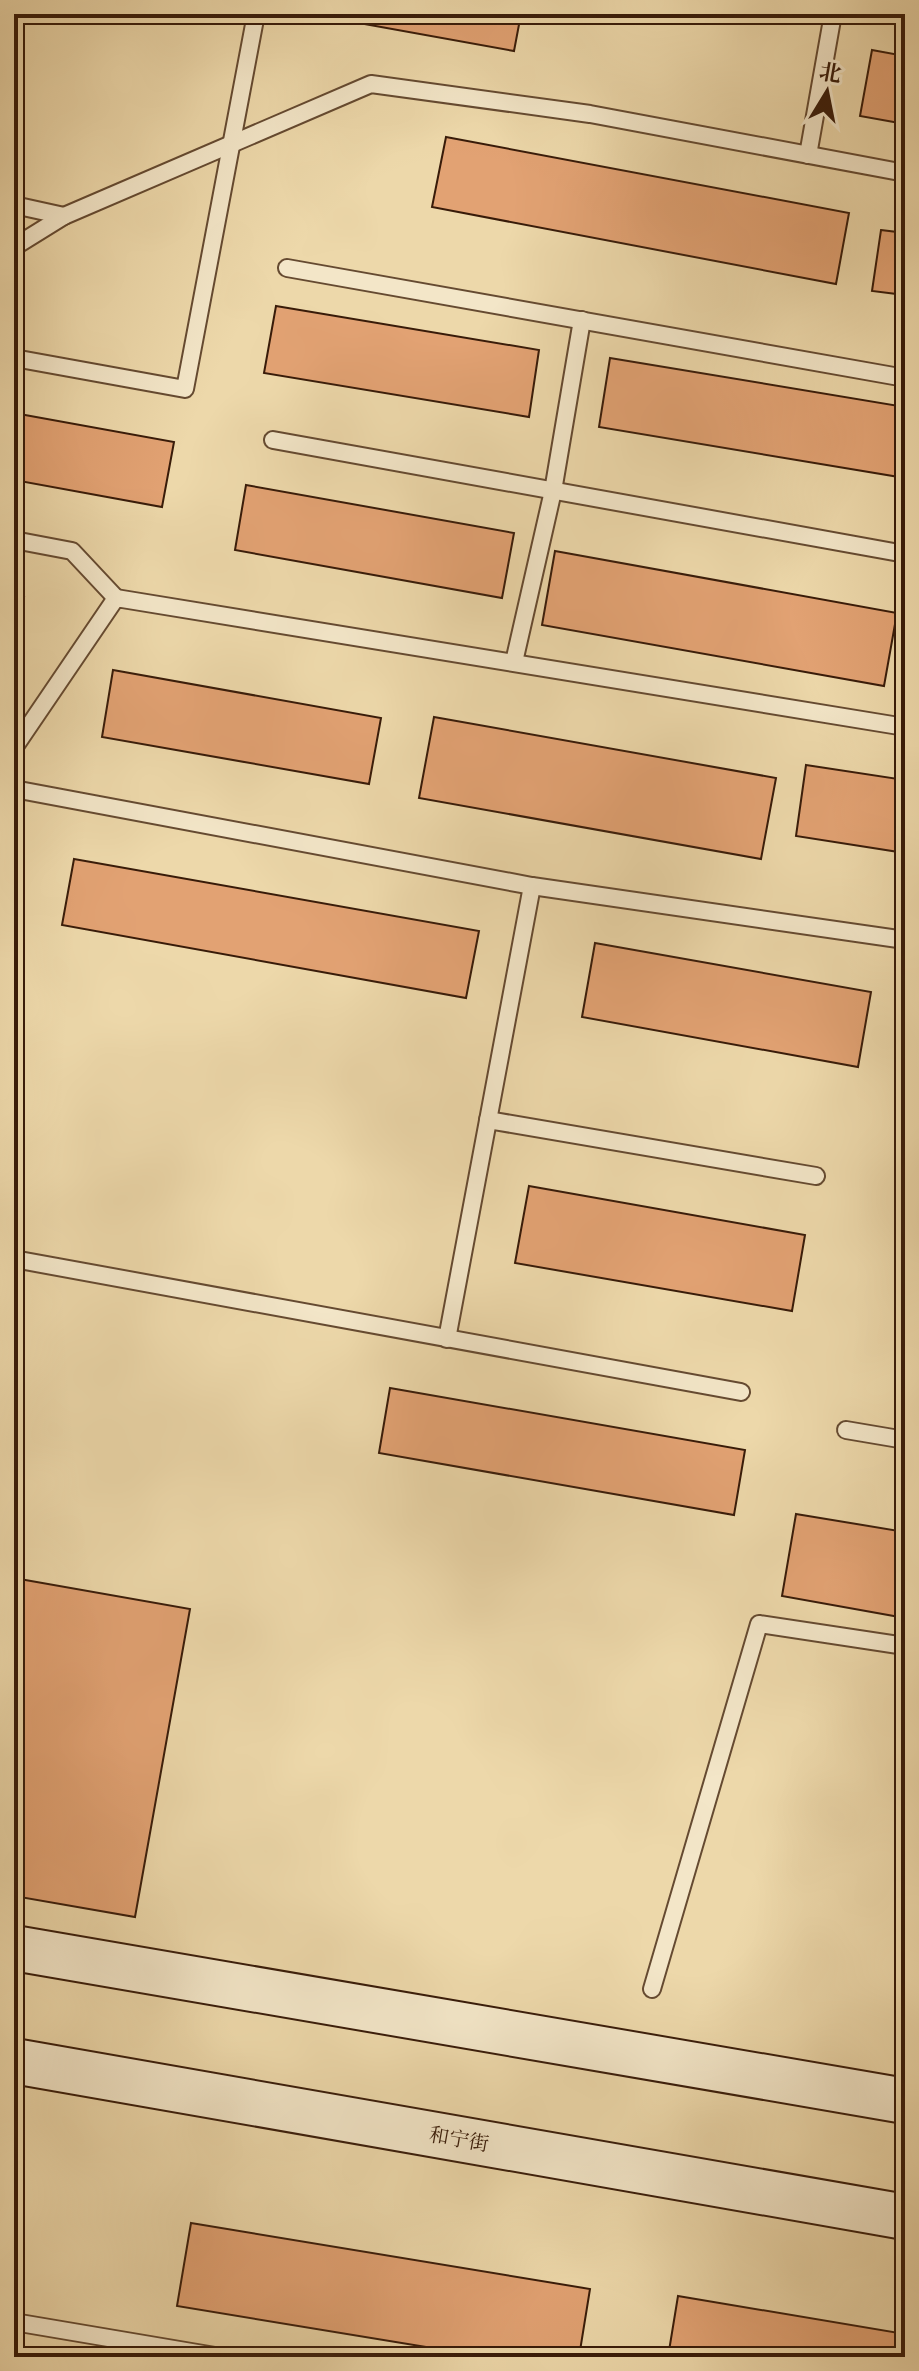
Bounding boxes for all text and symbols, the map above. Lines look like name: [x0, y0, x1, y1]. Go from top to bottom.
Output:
north arrow: [787, 52, 867, 132]
text: 北: [817, 58, 844, 88]
street label: 和宁街: [427, 2122, 491, 2156]

